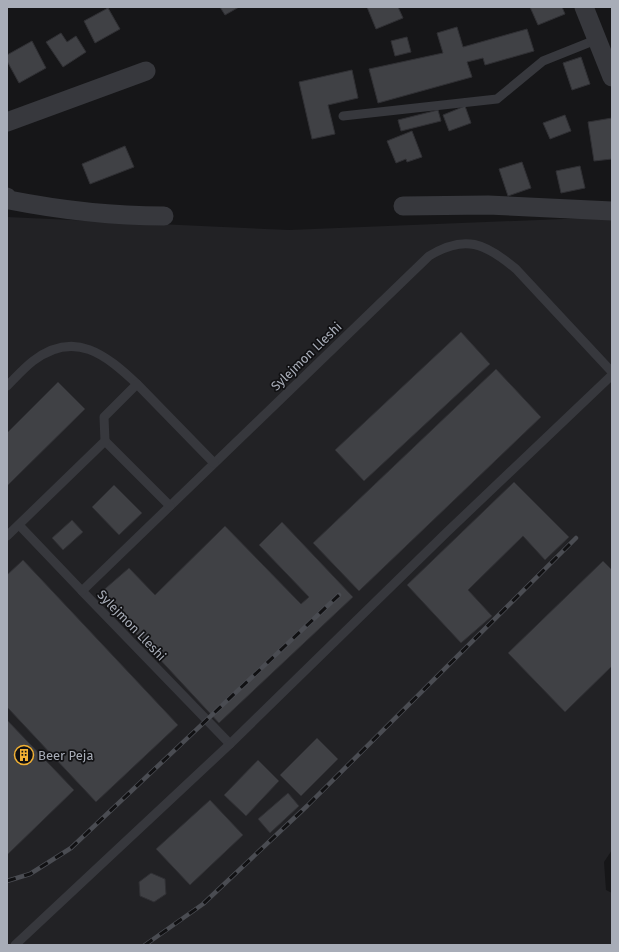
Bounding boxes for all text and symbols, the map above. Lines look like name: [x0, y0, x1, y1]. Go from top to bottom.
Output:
street label: Sylejmon Lleshi: [268, 319, 345, 394]
street label: Sylejmon Lleshi: [94, 587, 169, 664]
building icon: Beer Peja: [13, 744, 35, 766]
place label: Beer Peja: [38, 748, 94, 763]

